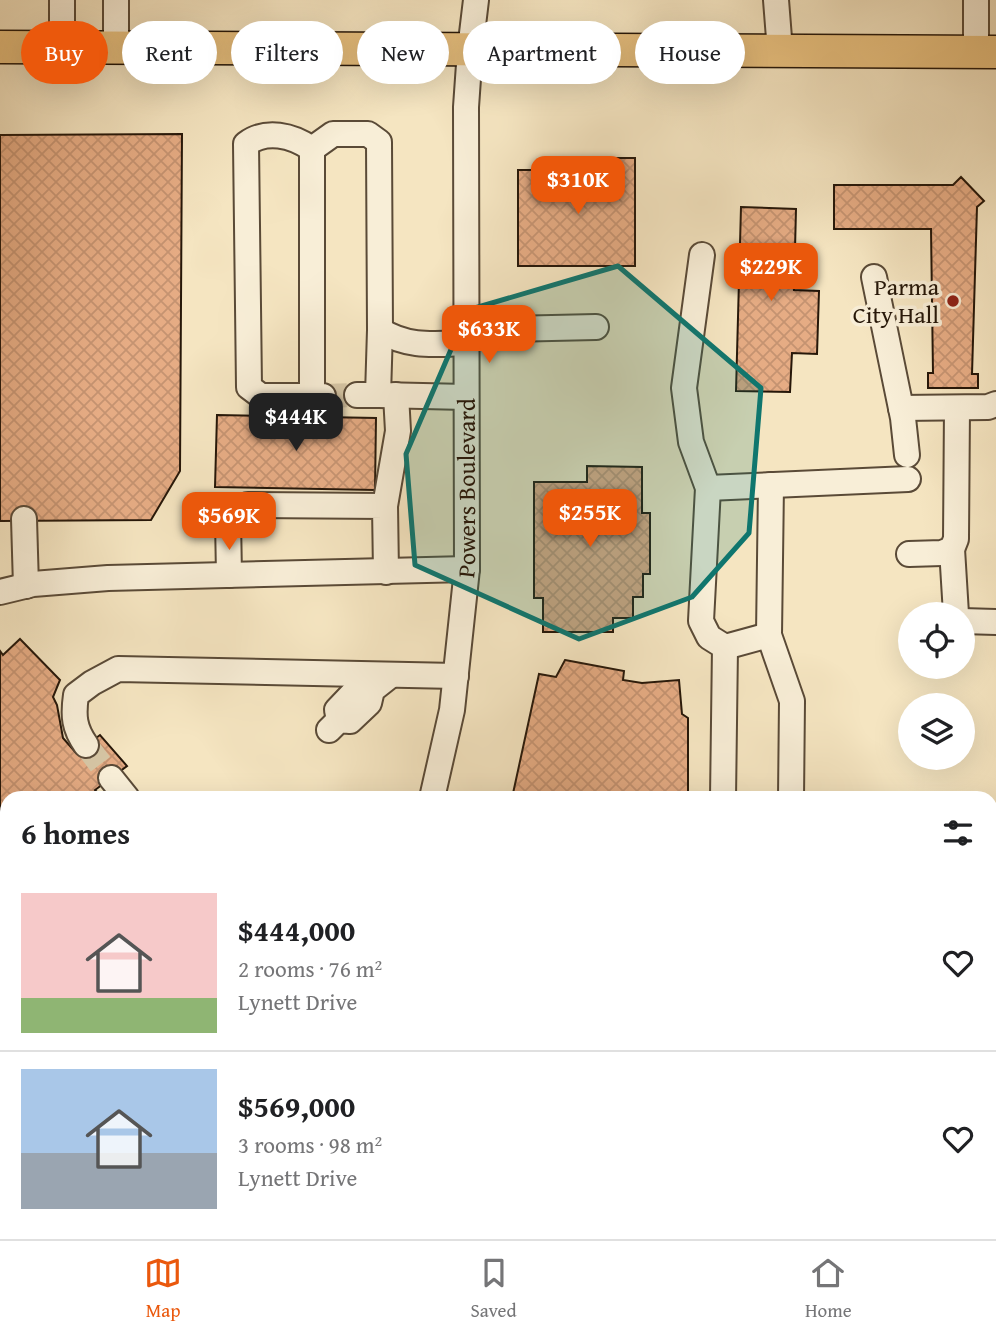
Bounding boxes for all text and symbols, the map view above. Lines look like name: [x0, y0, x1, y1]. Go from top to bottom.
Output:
chip: Buy: [21, 21, 108, 84]
chip: Rent: [122, 21, 217, 84]
chip: Filters: [231, 21, 343, 84]
chip: New: [357, 21, 449, 84]
chip: Apartment: [463, 21, 621, 84]
chip: House: [635, 21, 745, 84]
pin: $310K: [529, 156, 627, 216]
text: $310K: [547, 162, 609, 195]
pin: $229K: [722, 244, 820, 303]
text: $229K: [740, 249, 802, 282]
place label: Parma City Hall: [853, 269, 940, 332]
marker: Parma City Hall: [945, 293, 961, 309]
pin: $633K: [440, 306, 538, 365]
text: $633K: [458, 311, 520, 344]
pin: $444K: [247, 393, 345, 453]
street label: Powers Boulevard: [448, 398, 484, 580]
text: $444K: [265, 399, 327, 432]
pin: $255K: [541, 490, 639, 549]
pin: $569K: [180, 492, 278, 552]
text: $255K: [559, 495, 621, 528]
text: $569K: [198, 498, 260, 531]
map controls: [898, 602, 975, 770]
button: locate: [898, 602, 975, 679]
button: layers: [898, 693, 975, 770]
text: 6 homes: [21, 811, 130, 855]
icon: filters: [939, 814, 977, 852]
text: $444,000: [238, 908, 355, 952]
icon: home: [77, 921, 161, 1005]
icon: heart: [939, 944, 977, 982]
text: 2 rooms · 76 m²: [238, 952, 382, 985]
text: Lynett Drive: [238, 985, 357, 1018]
text: $569,000: [238, 1084, 355, 1128]
icon: home: [77, 1097, 161, 1181]
icon: heart: [939, 1120, 977, 1158]
text: 3 rooms · 98 m²: [238, 1128, 382, 1161]
text: Lynett Drive: [238, 1161, 357, 1194]
tab: Map: [144, 1254, 182, 1324]
tab: Saved: [471, 1254, 517, 1324]
tab: Home: [805, 1254, 852, 1324]

